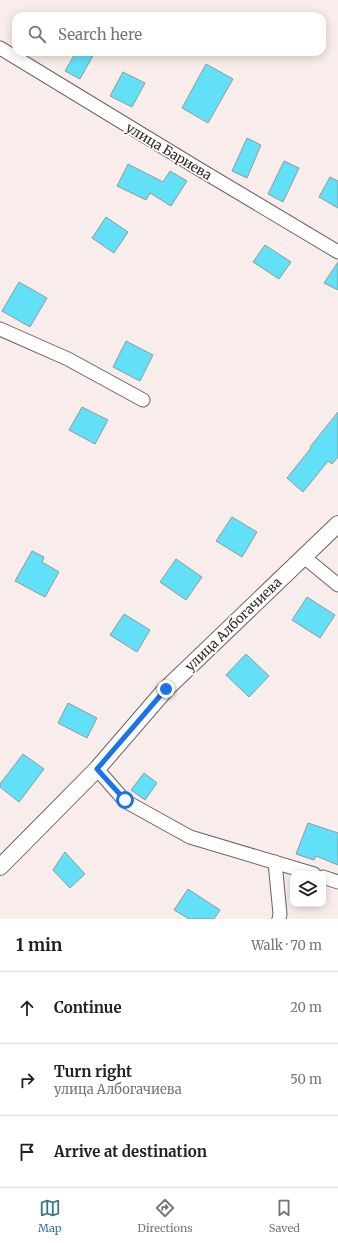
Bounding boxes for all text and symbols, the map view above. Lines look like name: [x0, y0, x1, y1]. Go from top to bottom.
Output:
search box: [12, 12, 326, 56]
icon: search: [26, 23, 48, 45]
text: Search here: [58, 25, 142, 44]
street label: улица Бариева: [123, 119, 215, 184]
street label: улица Албогачиева: [182, 574, 285, 675]
route end: [157, 680, 175, 698]
route start: [116, 791, 134, 809]
map controls: [290, 871, 326, 907]
button: layers: [290, 871, 326, 907]
text: 1 min: [16, 934, 62, 956]
text: Walk · 70 m: [251, 937, 322, 954]
icon: ahead: [16, 997, 38, 1019]
text: Continue: [54, 998, 122, 1017]
text: 20 m: [290, 999, 322, 1016]
text: Turn right: [54, 1062, 132, 1081]
icon: right: [16, 1069, 38, 1091]
text: 50 m: [290, 1071, 322, 1088]
text: улица Албогачиева: [54, 1081, 182, 1098]
icon: arrive: [16, 1141, 38, 1163]
text: Arrive at destination: [54, 1142, 207, 1161]
tab: Map: [38, 1197, 62, 1235]
tab: Directions: [138, 1197, 193, 1235]
tab: Saved: [269, 1197, 300, 1235]

